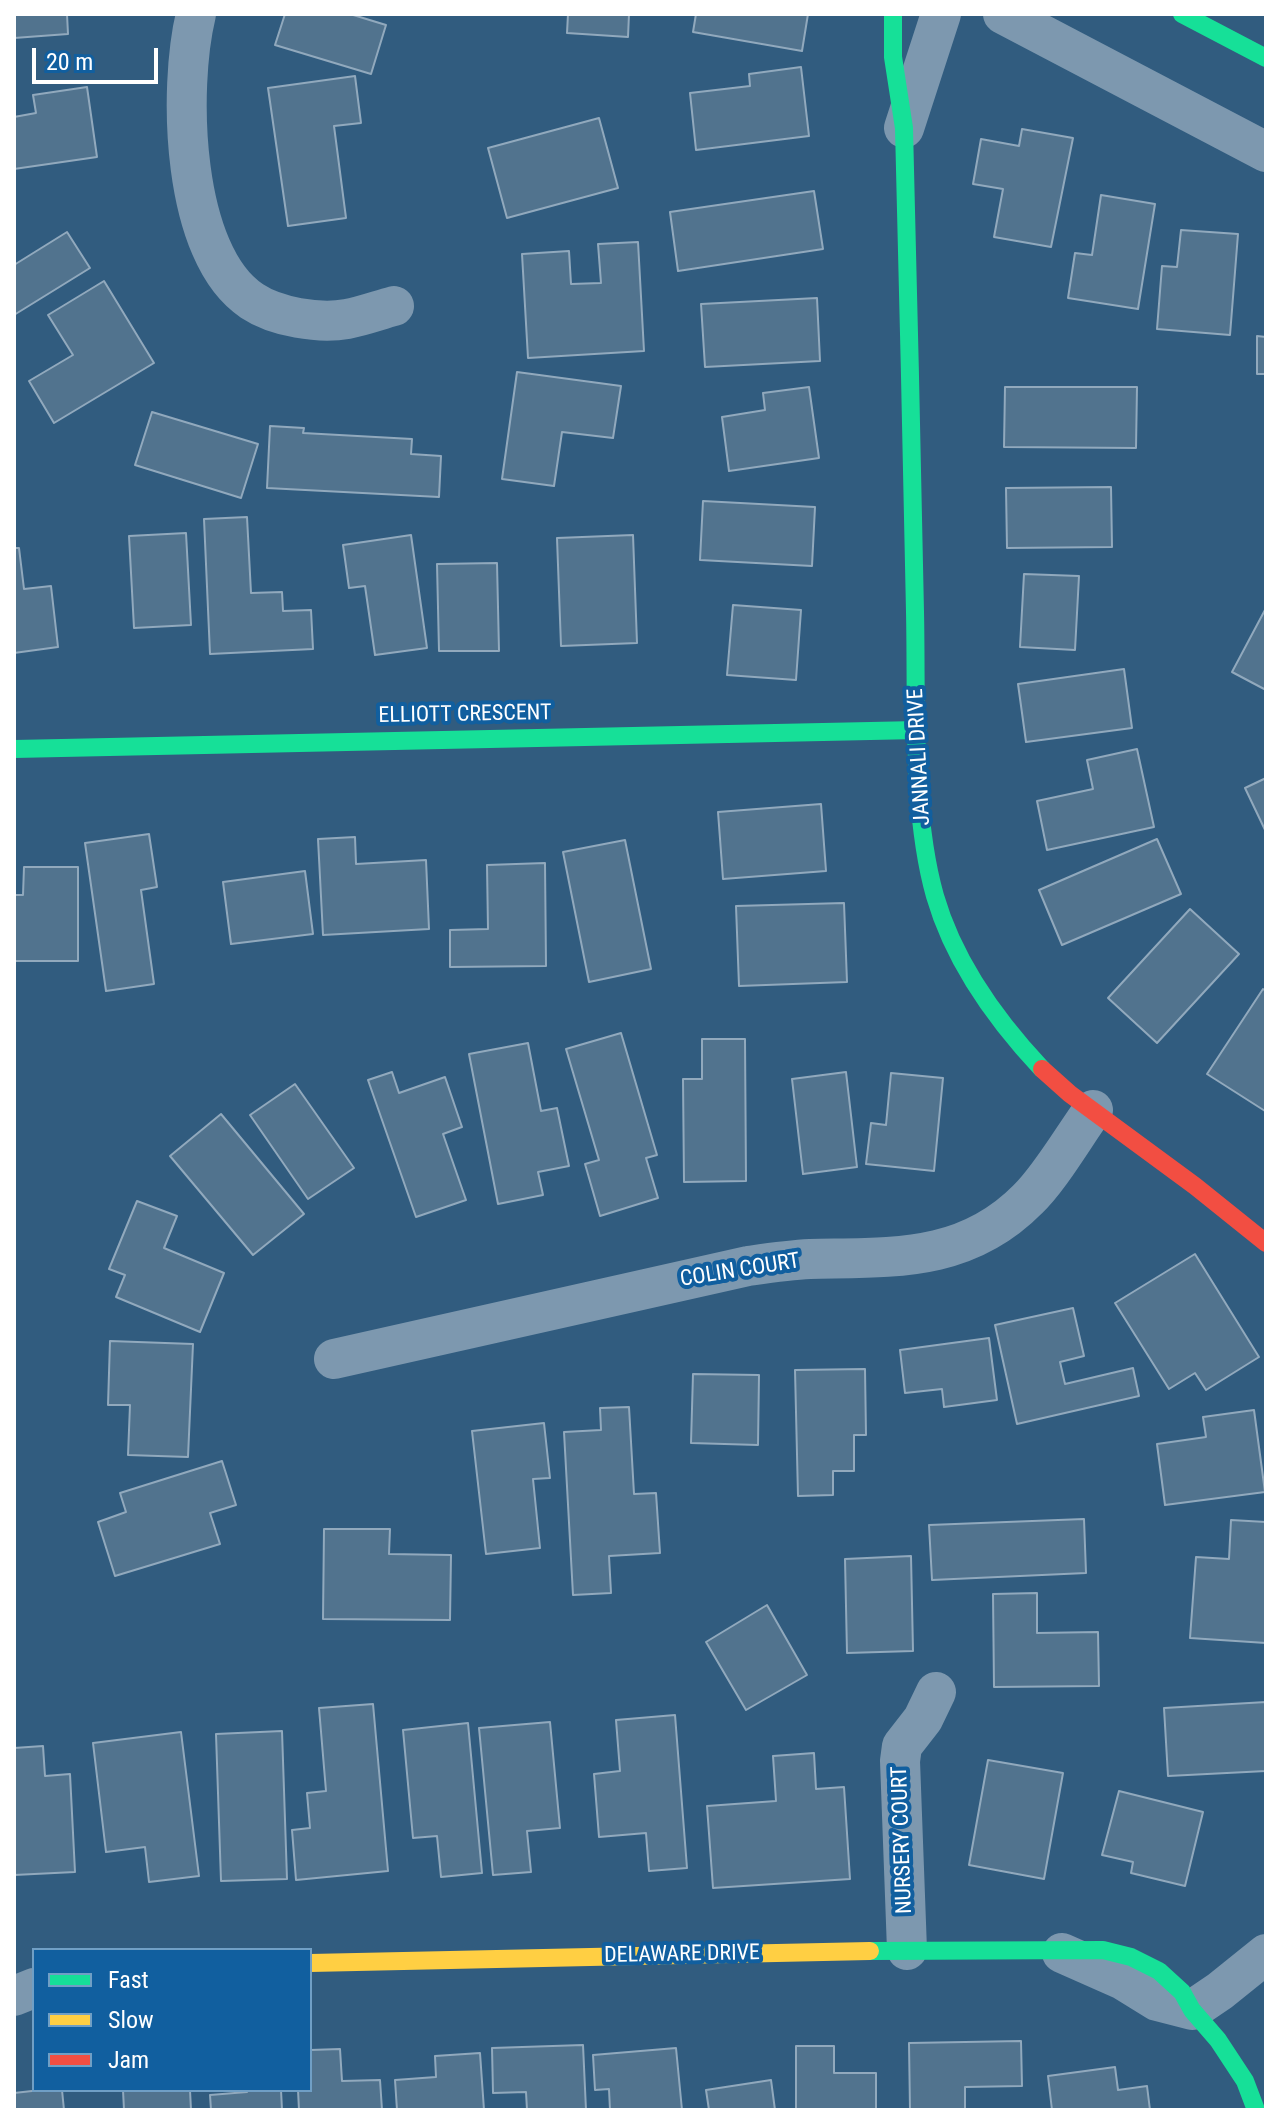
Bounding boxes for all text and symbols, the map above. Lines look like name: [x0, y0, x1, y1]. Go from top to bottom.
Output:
scale bar: [36, 32, 162, 82]
text: 20 m: [46, 48, 93, 76]
street label: JANNALI DRIVE: [903, 688, 937, 826]
street label: ELLIOTT CRESCENT: [378, 700, 552, 730]
street label: COLIN COURT: [678, 1249, 802, 1293]
street label: NURSERY COURT: [887, 1766, 919, 1914]
street label: DELAWARE DRIVE: [604, 1940, 760, 1970]
legend: [32, 1948, 312, 2092]
text: Fast: [108, 1966, 149, 1994]
text: Slow: [108, 2006, 154, 2034]
text: Jam: [108, 2046, 149, 2074]

